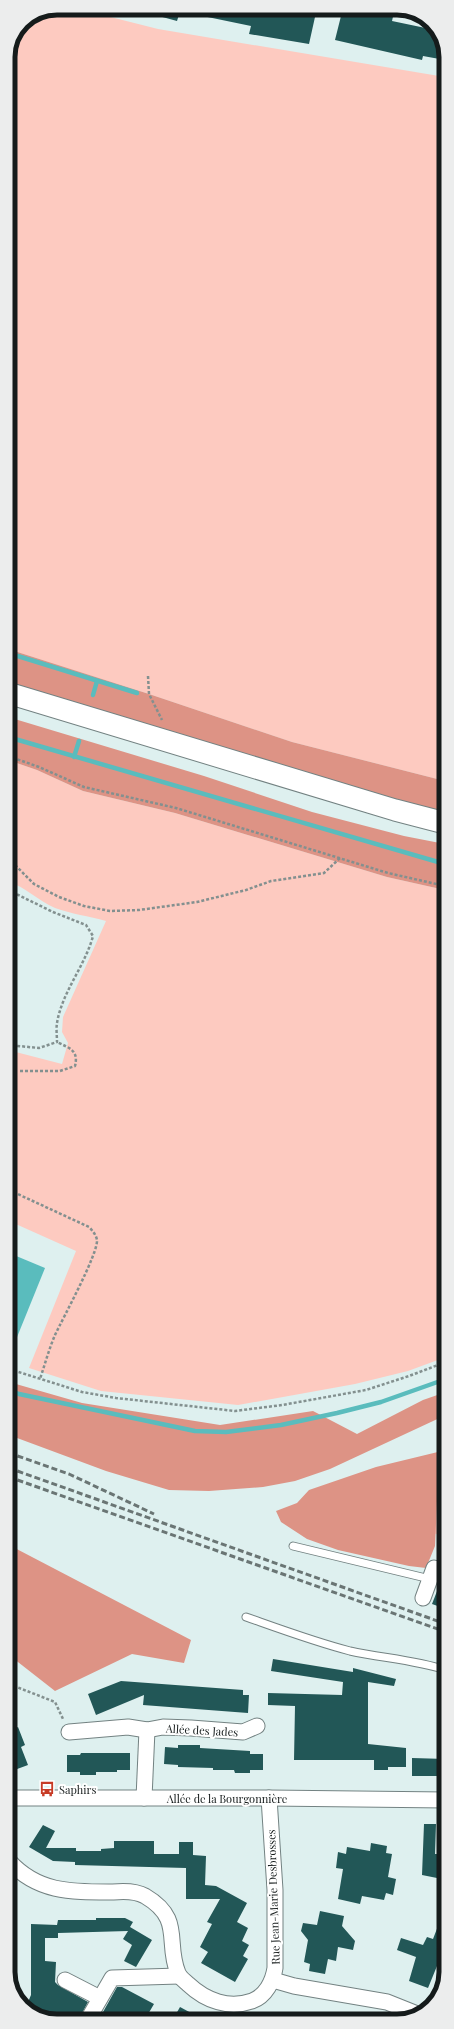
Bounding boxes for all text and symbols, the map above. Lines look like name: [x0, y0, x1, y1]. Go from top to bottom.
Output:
street label: Allée des Jades: [165, 1721, 239, 1739]
bus stop icon: Saphirs: [38, 1780, 56, 1798]
place label: Saphirs: [59, 1782, 96, 1797]
street label: Allée de la Bourgonnière: [166, 1791, 288, 1806]
street label: Rue Jean-Marie Desbrosses: [263, 1829, 283, 1965]

